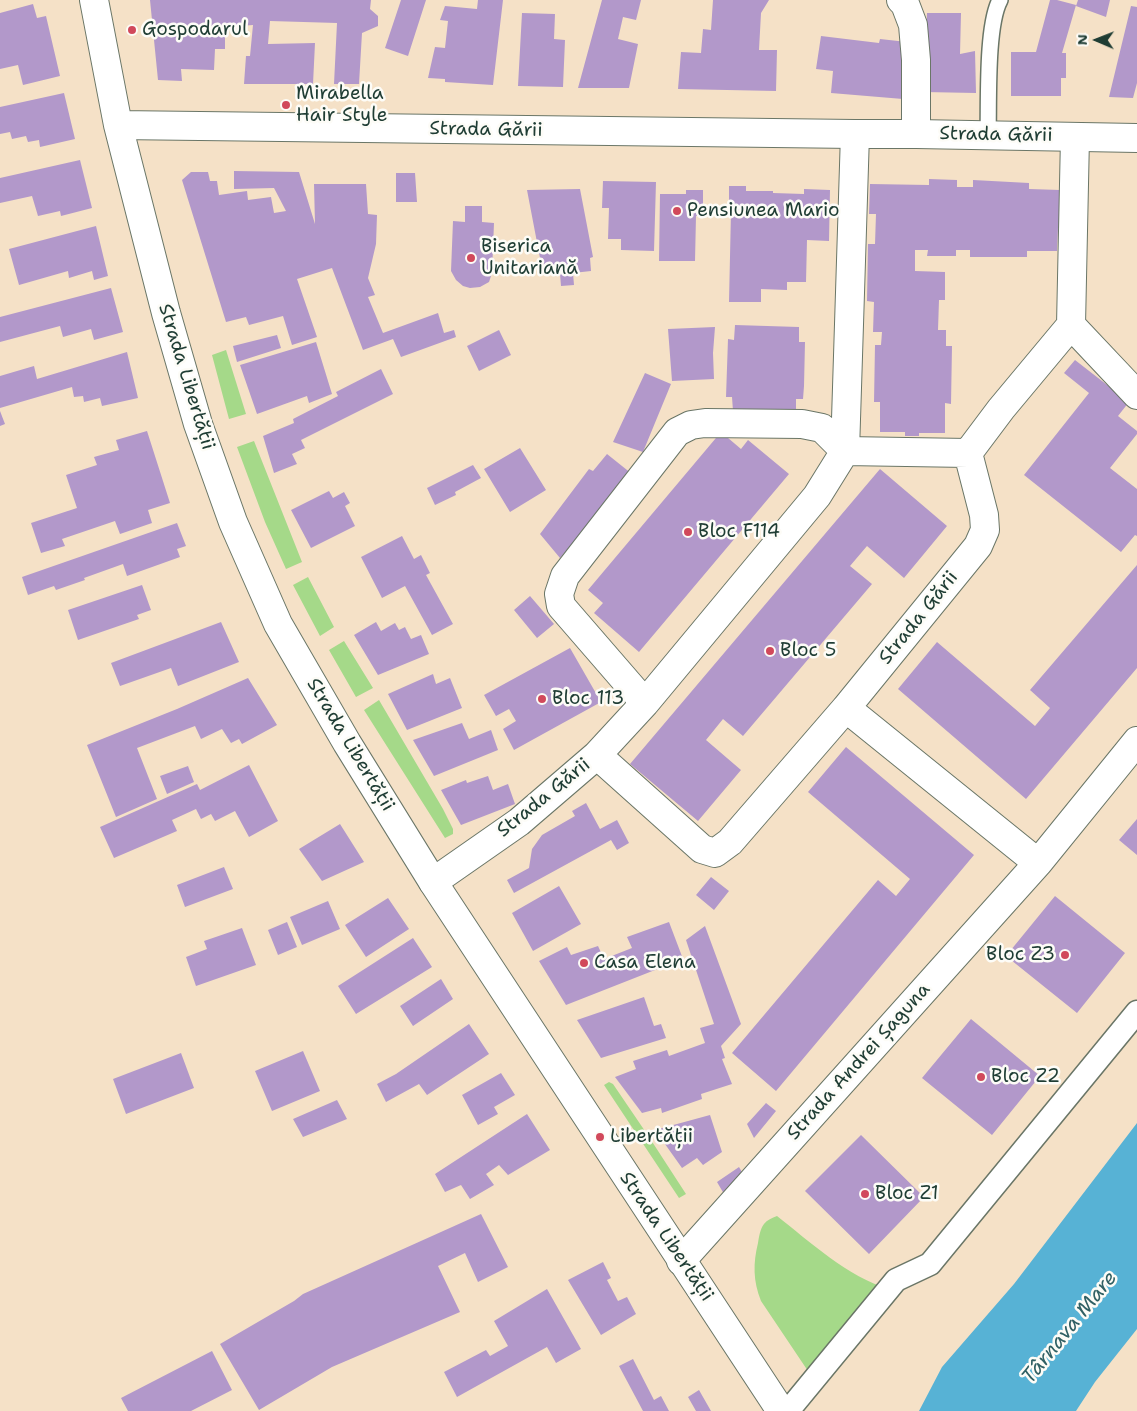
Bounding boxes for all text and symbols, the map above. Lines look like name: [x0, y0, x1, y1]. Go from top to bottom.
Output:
north arrow: [1072, 15, 1122, 65]
place label: Gospodarul: [142, 19, 248, 41]
marker: Gospodarul: [126, 24, 138, 36]
text: N: [1073, 34, 1091, 45]
place label: Mirabella Hair Style: [296, 83, 387, 127]
marker: Mirabella Hair Style: [280, 99, 292, 111]
street label: Strada Gării: [429, 118, 543, 142]
street label: Strada Gării: [939, 123, 1053, 147]
place label: Pensiunea Mario: [687, 200, 839, 222]
marker: Pensiunea Mario: [671, 205, 683, 217]
place label: Biserica Unitariană: [481, 236, 578, 280]
marker: Biserica Unitariană: [465, 252, 477, 264]
street label: Strada Libertății: [153, 301, 219, 453]
place label: Bloc F114: [698, 521, 780, 543]
marker: Bloc F114: [682, 526, 694, 538]
street label: Strada Gării: [875, 567, 963, 669]
place label: Bloc 5: [780, 640, 836, 662]
marker: Bloc 5: [764, 645, 776, 657]
street label: Strada Libertății: [301, 674, 399, 816]
place label: Bloc 113: [552, 688, 624, 710]
marker: Bloc 113: [536, 693, 548, 705]
street label: Strada Gării: [493, 754, 595, 842]
place label: Bloc Z3: [986, 944, 1055, 966]
marker: Bloc Z3: [1059, 949, 1071, 961]
place label: Casa Elena: [594, 952, 696, 974]
marker: Casa Elena: [578, 957, 590, 969]
street label: Strada Andrei Șaguna: [783, 979, 935, 1145]
place label: Bloc Z2: [991, 1066, 1060, 1088]
marker: Bloc Z2: [975, 1071, 987, 1083]
place label: Libertății: [610, 1126, 693, 1148]
marker: Libertății: [594, 1131, 606, 1143]
street label: Strada Libertății: [614, 1168, 718, 1306]
place label: Bloc Z1: [875, 1183, 939, 1205]
marker: Bloc Z1: [859, 1188, 871, 1200]
water label: Târnava Mare: [1017, 1267, 1123, 1389]

